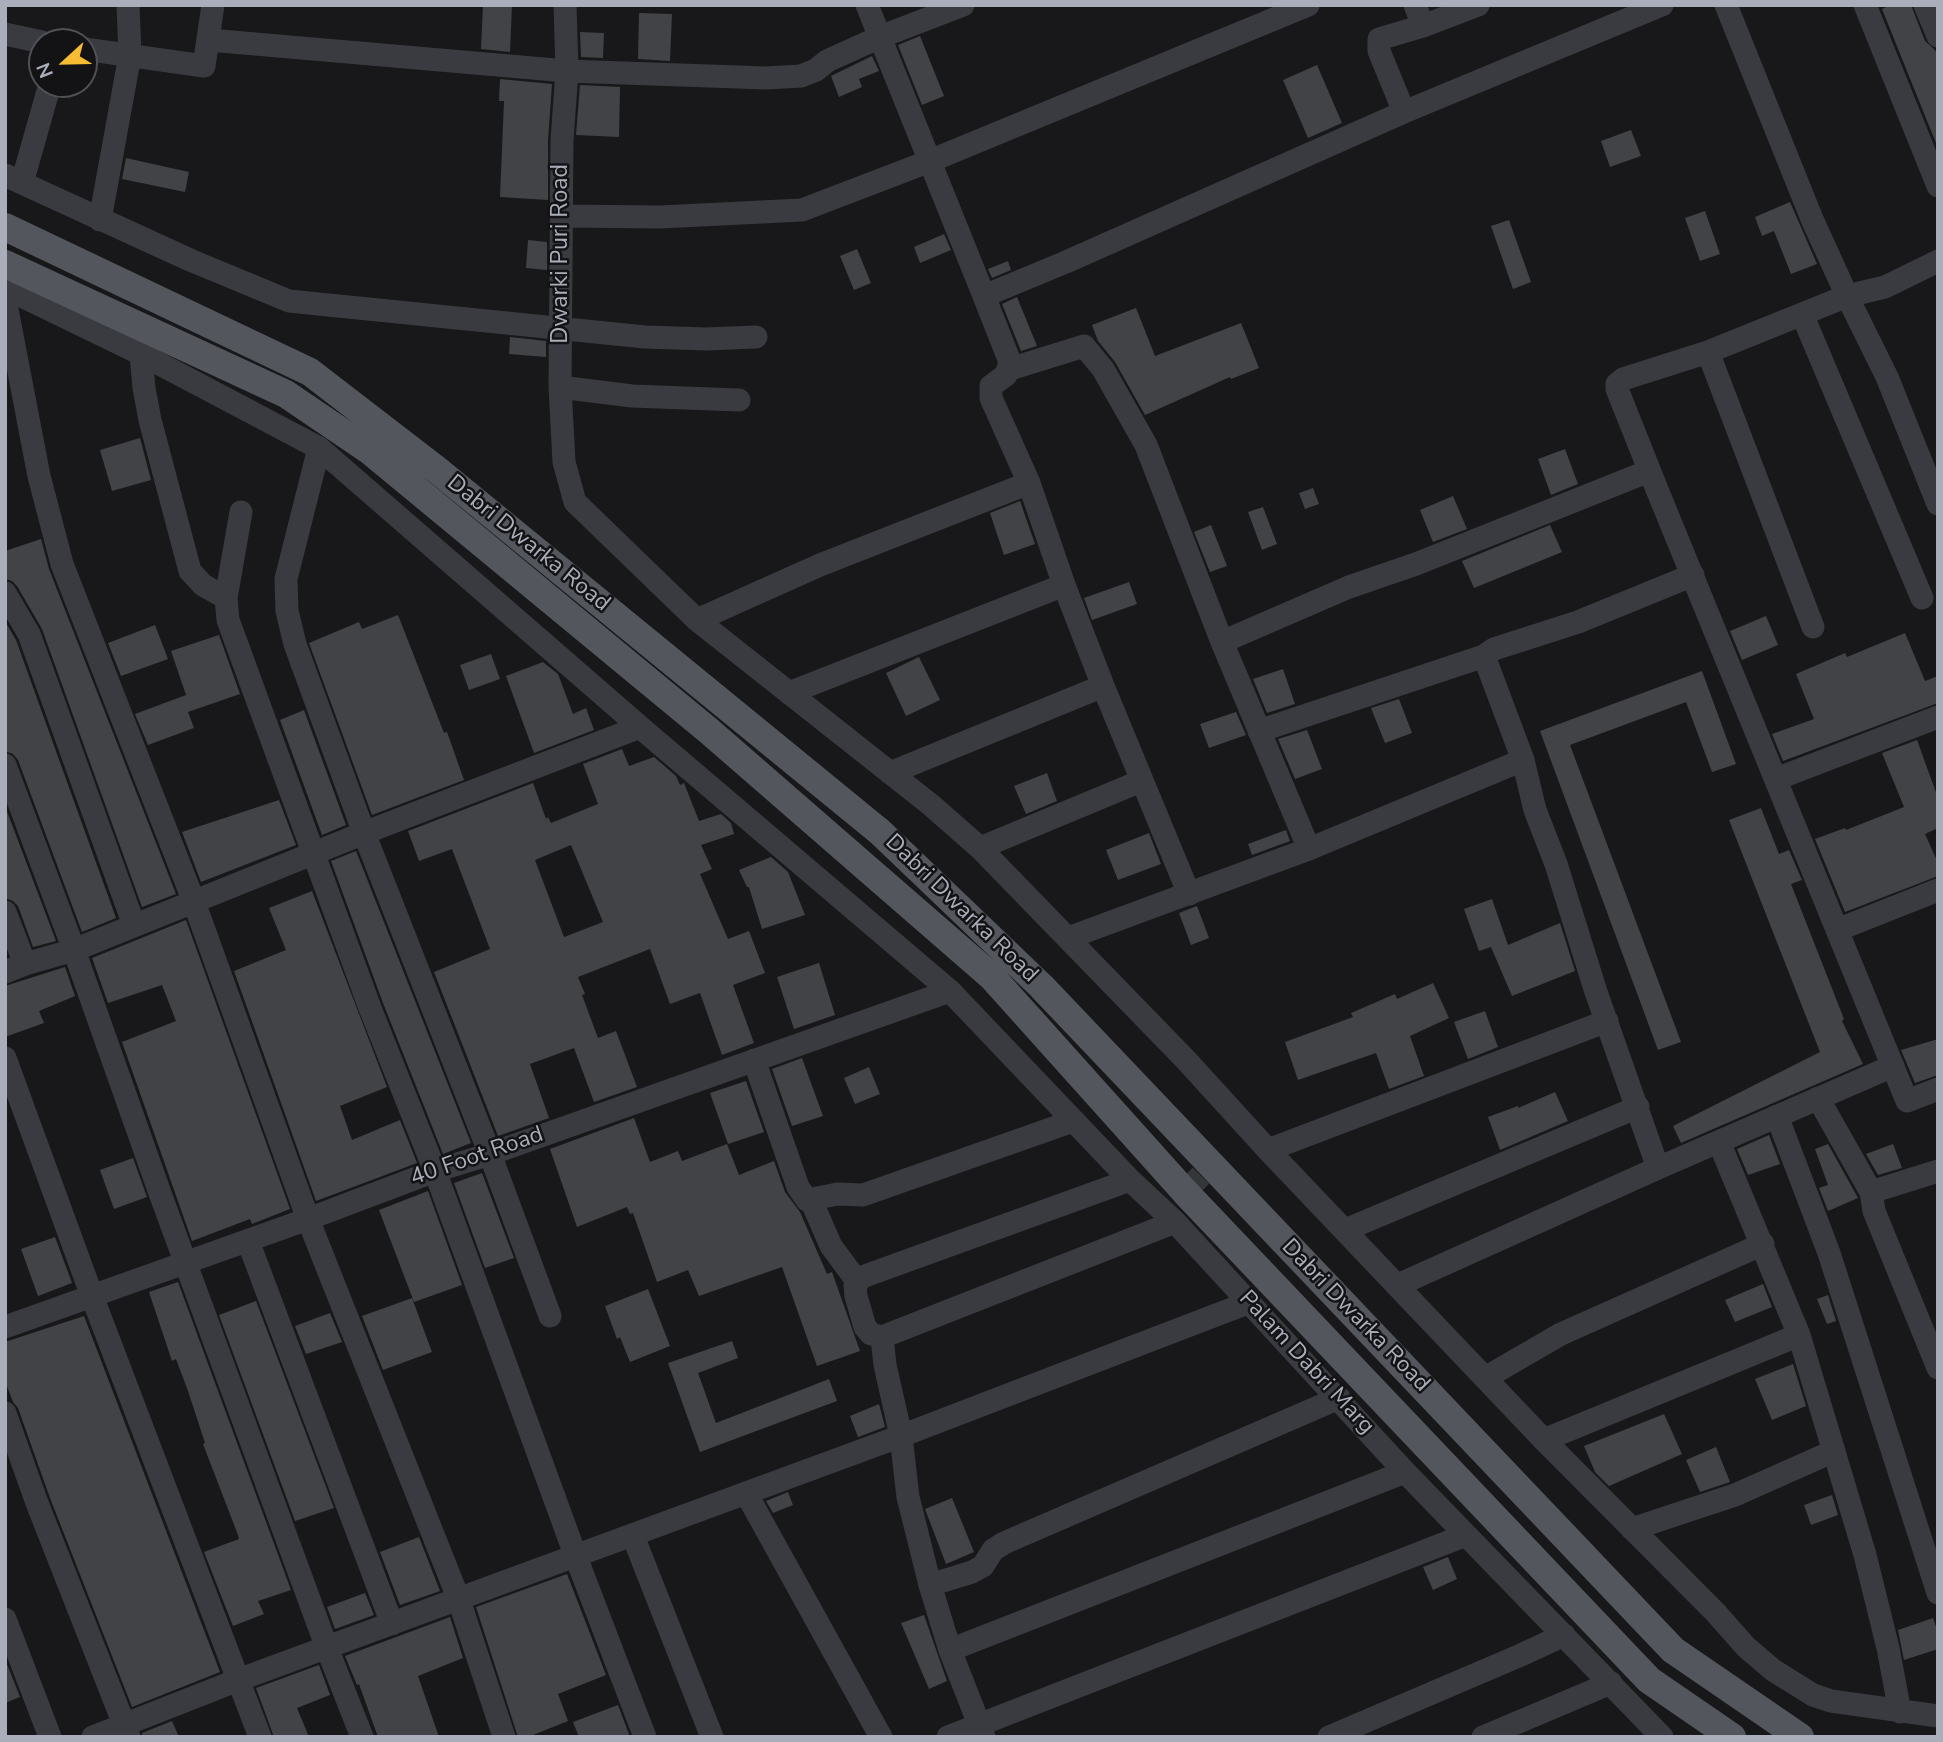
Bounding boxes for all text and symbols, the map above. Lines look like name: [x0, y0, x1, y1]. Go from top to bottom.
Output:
north arrow: [28, 28, 98, 98]
text: N: [31, 59, 60, 82]
street label: Dwarki Puri Road: [547, 164, 575, 344]
street label: Dabri Dwarka Road: [441, 470, 615, 618]
street label: Dabri Dwarka Road: [879, 829, 1043, 989]
street label: 40 Foot Road: [407, 1121, 547, 1193]
street label: Dabri Dwarka Road: [1275, 1234, 1435, 1398]
street label: Palam Dabri Marg: [1232, 1285, 1380, 1441]

